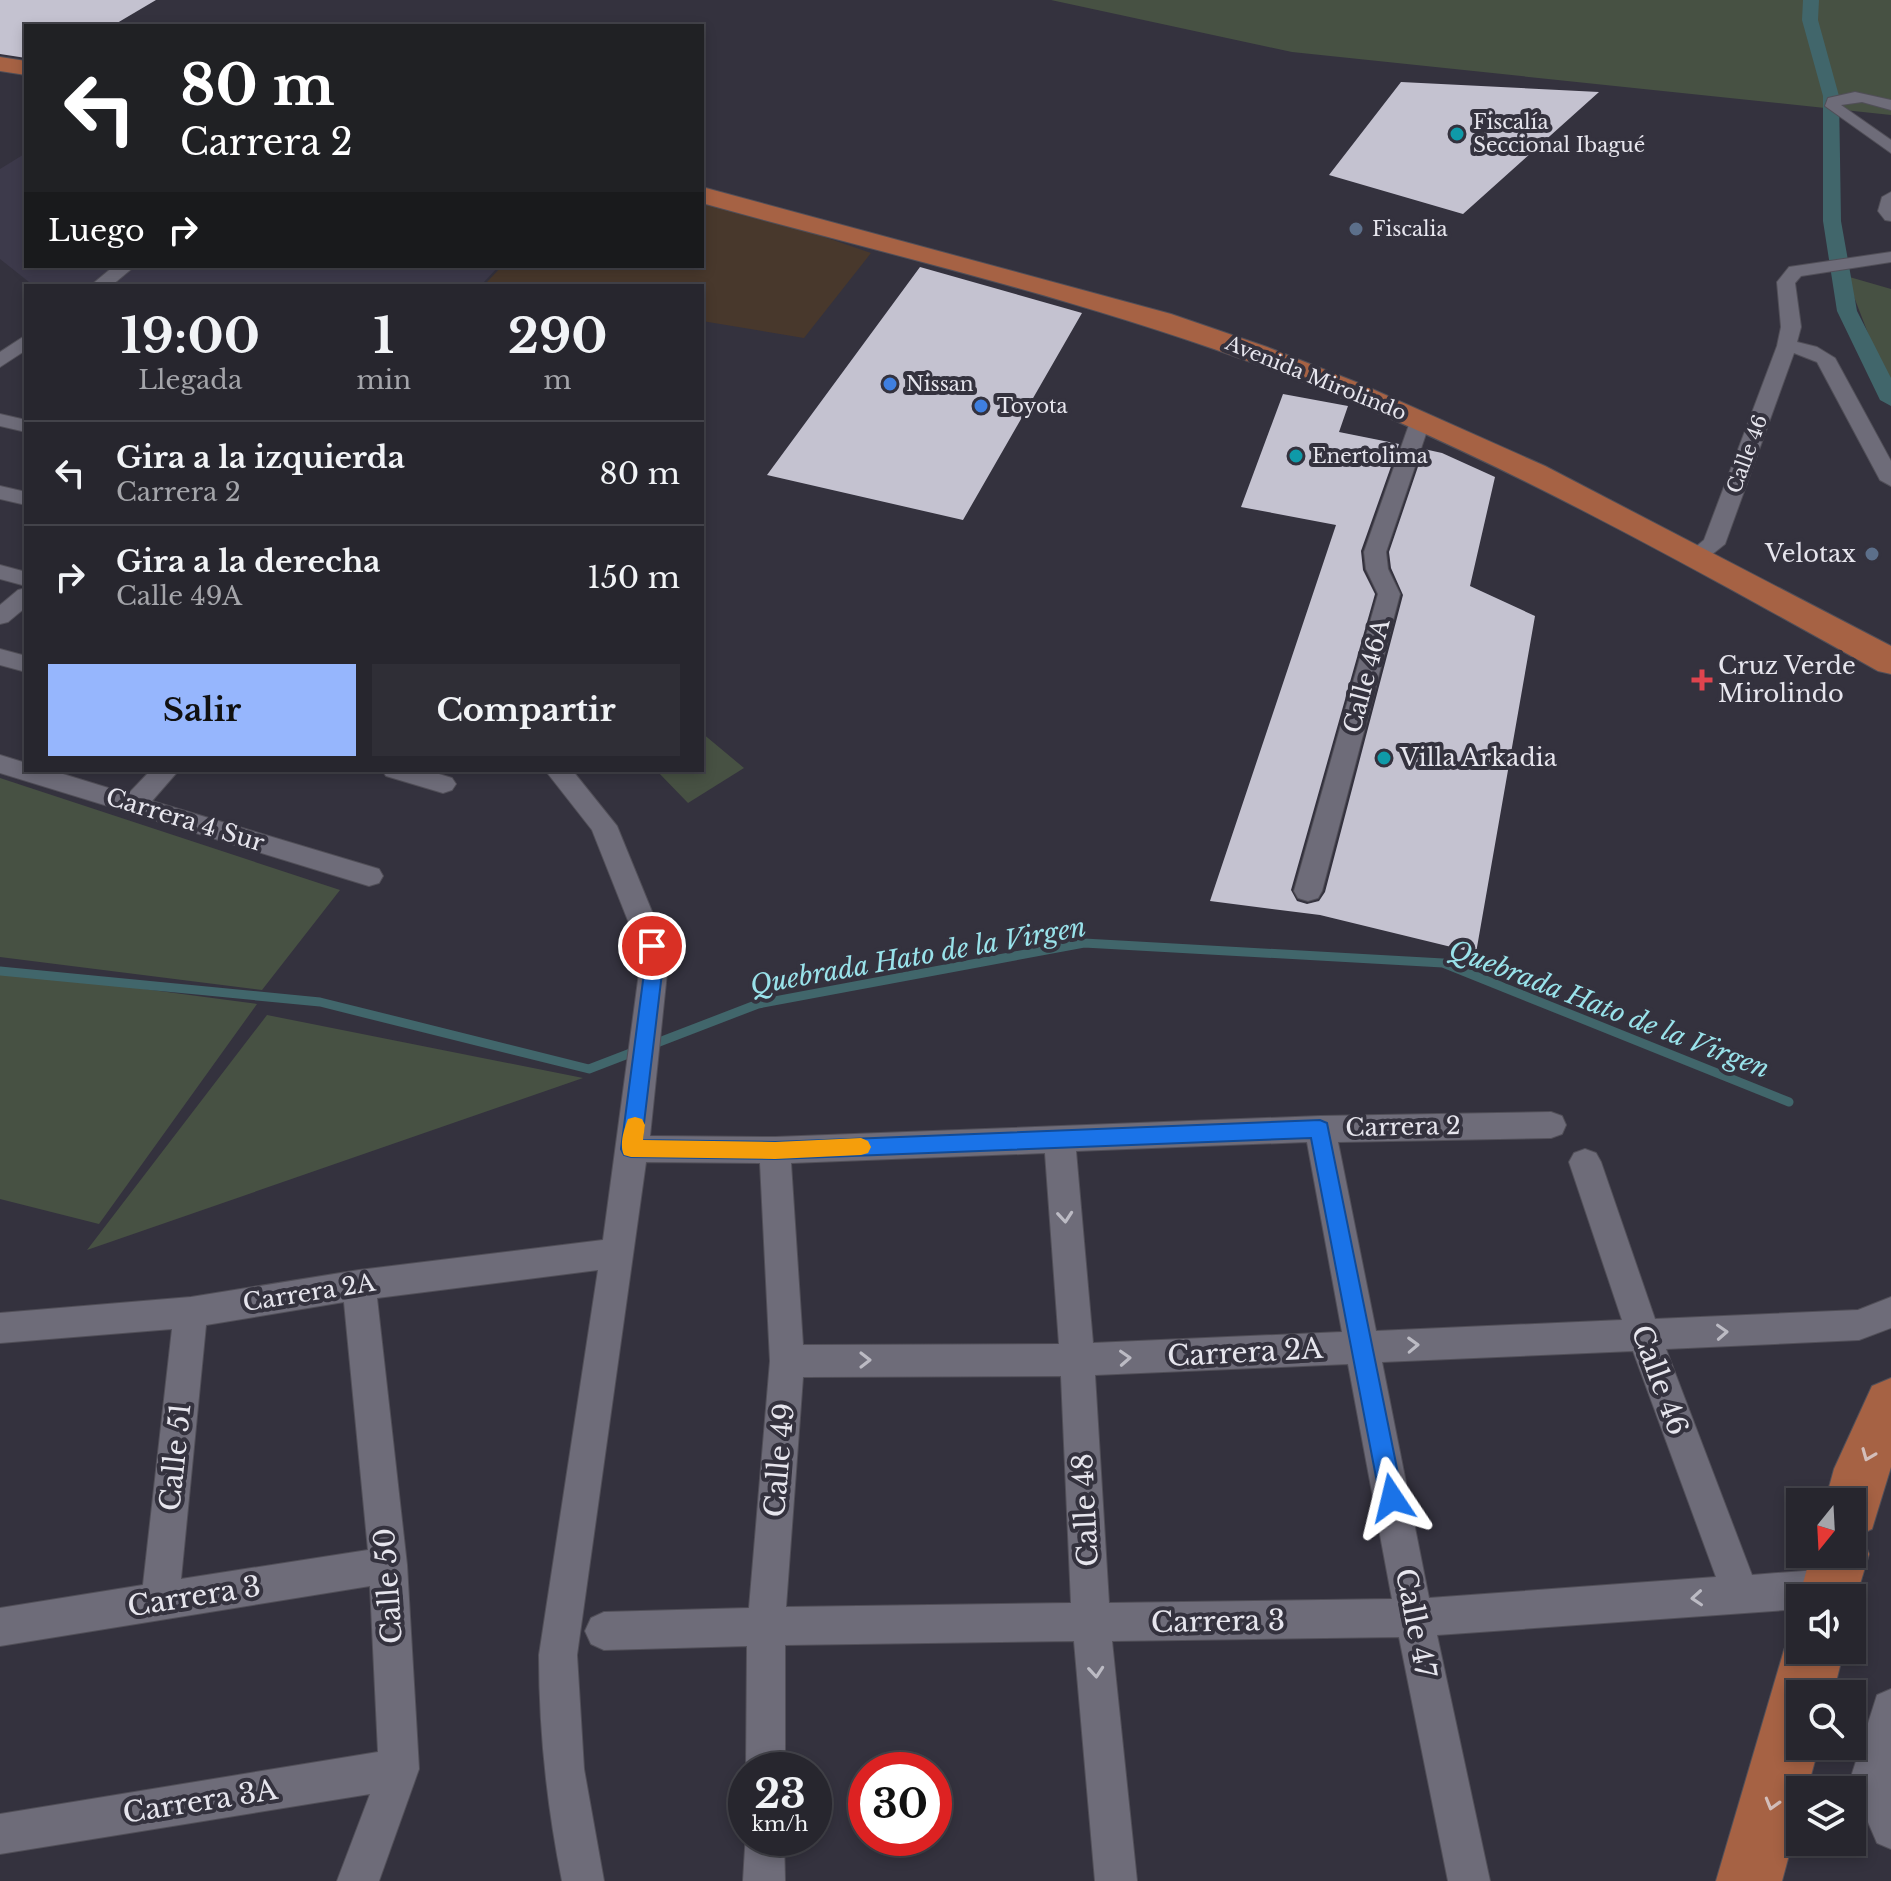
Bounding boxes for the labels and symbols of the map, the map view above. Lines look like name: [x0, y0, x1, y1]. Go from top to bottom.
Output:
place label: Fiscalía Seccional Ibagué: [1473, 110, 1645, 157]
marker: Fiscalía Seccional Ibagué: [1448, 125, 1466, 143]
place label: Fiscalia: [1372, 217, 1448, 241]
marker: Fiscalia: [1347, 220, 1365, 238]
street label: Avenida Mirolindo: [1221, 330, 1410, 425]
place label: Nissan: [906, 372, 974, 396]
marker: Nissan: [881, 375, 899, 393]
place label: Toyota: [997, 394, 1069, 418]
marker: Toyota: [972, 397, 990, 415]
street label: Calle 46: [1722, 411, 1772, 497]
place label: Enertolima: [1312, 444, 1429, 468]
marker: Enertolima: [1287, 447, 1305, 465]
place label: Velotax: [1764, 539, 1856, 568]
marker: Velotax: [1863, 545, 1881, 563]
street label: Calle 46A: [1337, 615, 1396, 736]
place label: Cruz Verde Mirolindo: [1718, 651, 1856, 708]
marker: Cruz Verde Mirolindo: [1693, 671, 1711, 689]
place label: Villa Arkadia: [1399, 743, 1558, 772]
marker: Villa Arkadia: [1375, 749, 1393, 767]
street label: Carrera 4 Sur: [102, 782, 268, 858]
water label: Quebrada Hato de la Virgen: [748, 911, 1088, 1001]
pin: [618, 912, 686, 980]
water label: Quebrada Hato de la Virgen: [1444, 933, 1774, 1085]
street label: Carrera 2: [1345, 1111, 1461, 1142]
one-way arrow: [1056, 1211, 1073, 1224]
street label: Carrera 2A: [241, 1268, 378, 1317]
street label: Calle 46: [1623, 1320, 1696, 1440]
one-way arrow: [1716, 1324, 1729, 1341]
street label: Carrera 2A: [1166, 1331, 1324, 1374]
one-way arrow: [1407, 1337, 1420, 1354]
one-way arrow: [1119, 1349, 1132, 1366]
one-way arrow: [859, 1351, 872, 1369]
street label: Calle 51: [152, 1401, 199, 1513]
street label: Calle 49: [757, 1401, 802, 1519]
one-way arrow: [1861, 1447, 1878, 1461]
street label: Calle 48: [1065, 1452, 1106, 1568]
position arrow: [1350, 1456, 1434, 1540]
north arrow: [1786, 1488, 1866, 1568]
street label: Calle 50: [367, 1527, 410, 1645]
street label: Calle 47: [1388, 1565, 1443, 1682]
street label: Carrera 3: [125, 1569, 263, 1624]
one-way arrow: [1690, 1589, 1703, 1606]
street label: Carrera 3: [1151, 1603, 1285, 1640]
one-way arrow: [1087, 1666, 1104, 1679]
speed limit sign: 30: [848, 1752, 952, 1856]
street label: Carrera 3A: [120, 1772, 280, 1831]
one-way arrow: [1765, 1797, 1781, 1811]

